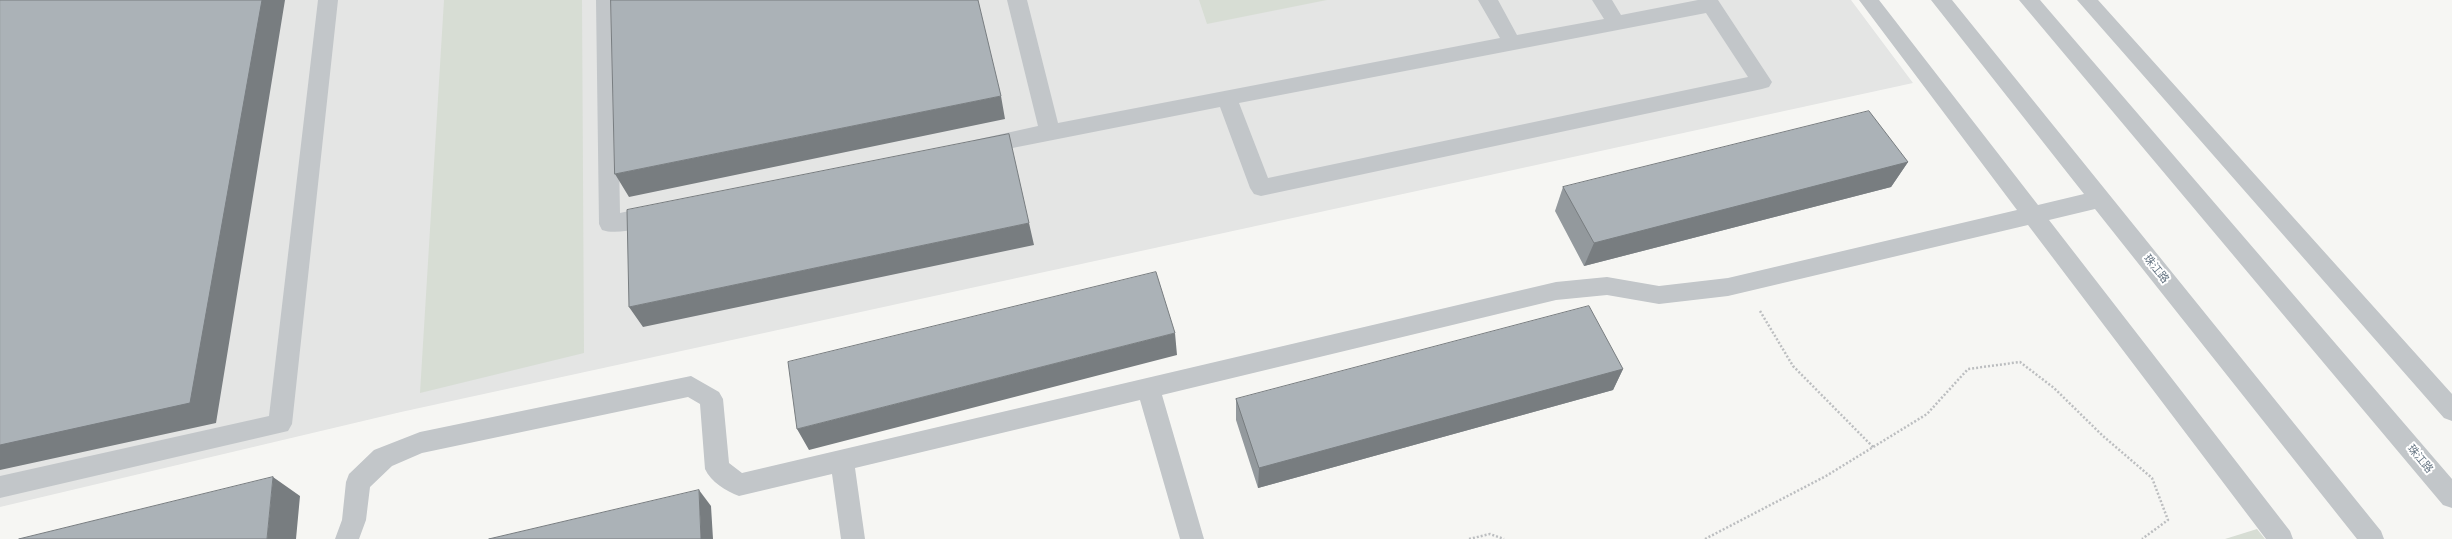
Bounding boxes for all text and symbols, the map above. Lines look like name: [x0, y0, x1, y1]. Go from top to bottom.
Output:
street label: 珠江路: [2140, 252, 2172, 286]
street label: 珠江路: [2404, 442, 2436, 476]

